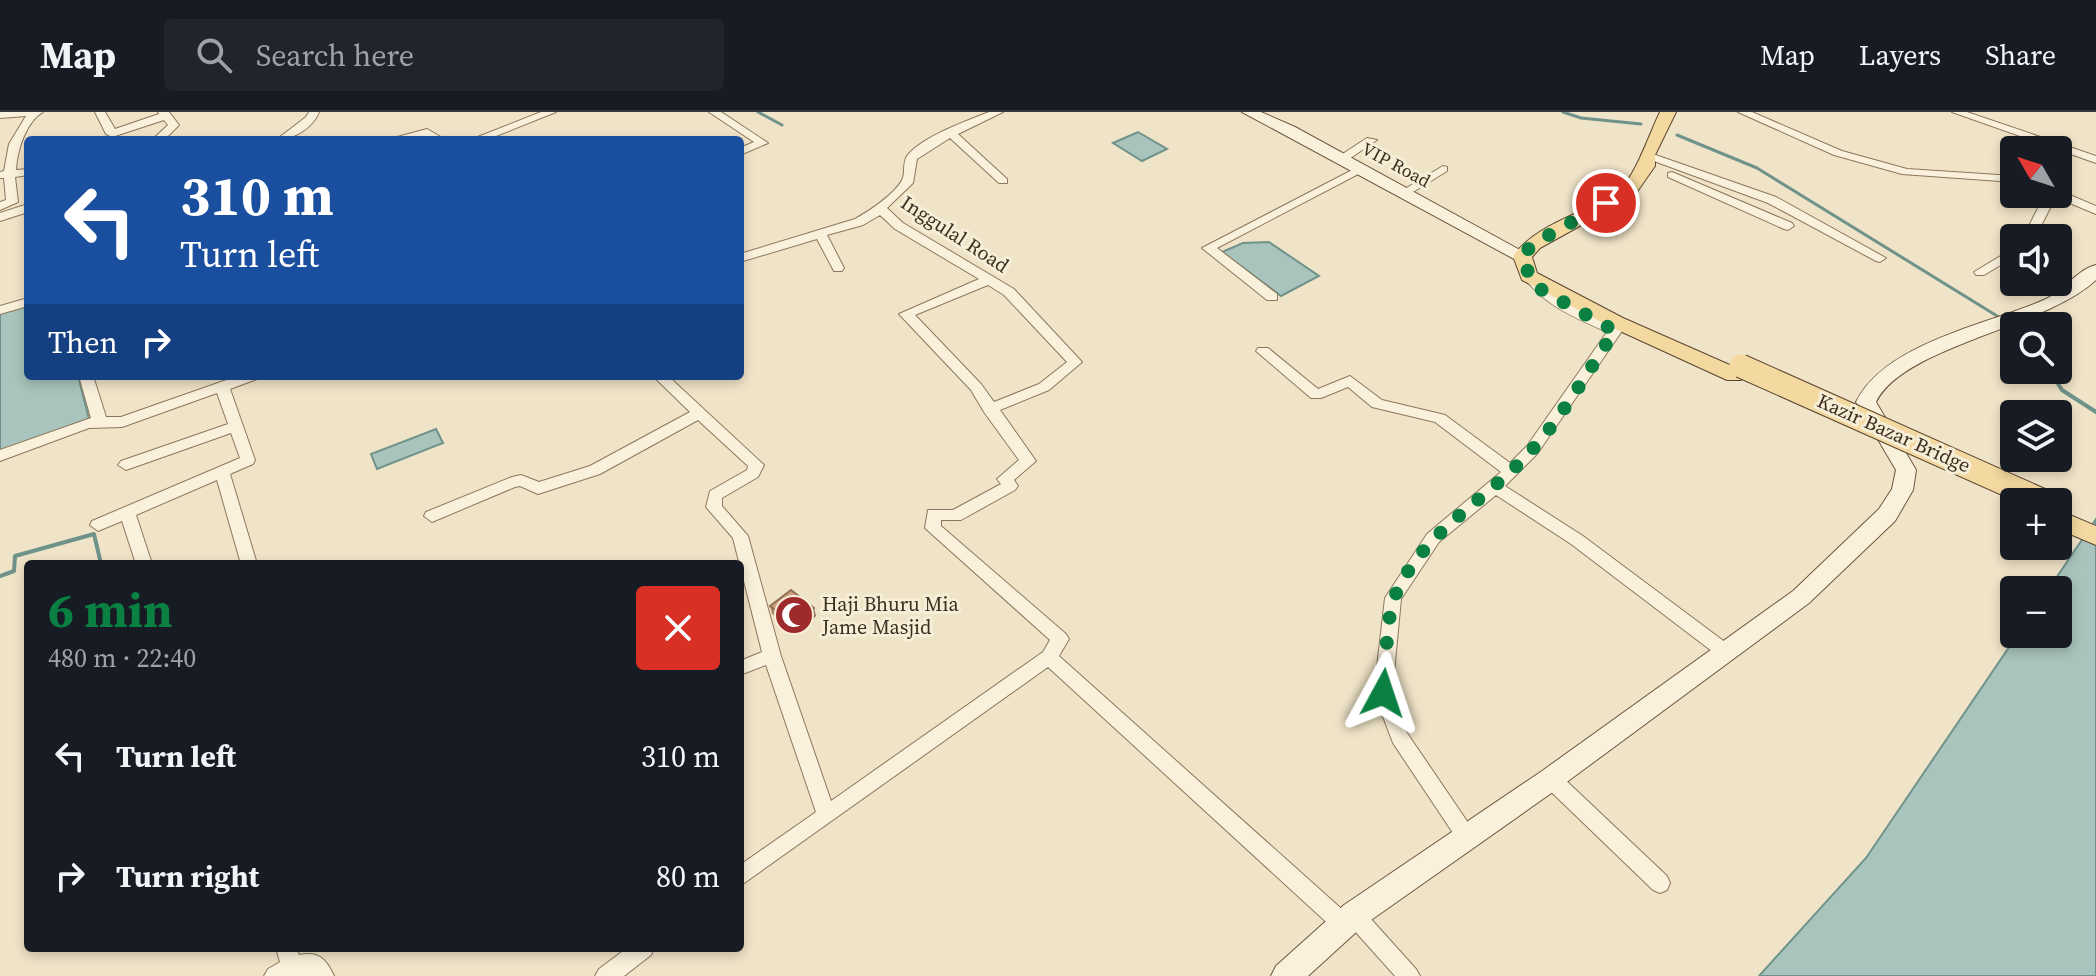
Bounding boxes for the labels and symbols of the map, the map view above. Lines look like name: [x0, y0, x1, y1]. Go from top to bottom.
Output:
street label: VIP Road: [1358, 136, 1435, 193]
north arrow: [2000, 136, 2072, 208]
pin: [1572, 169, 1640, 237]
street label: Inggulal Road: [896, 189, 1015, 280]
street label: Kazir Bazar Bridge: [1813, 387, 1975, 479]
place label: Haji Bhuru Mia Jame Masjid: [821, 590, 959, 641]
mosque icon: Haji Bhuru Mia Jame Masjid: [773, 594, 815, 636]
position arrow: [1341, 651, 1425, 735]

